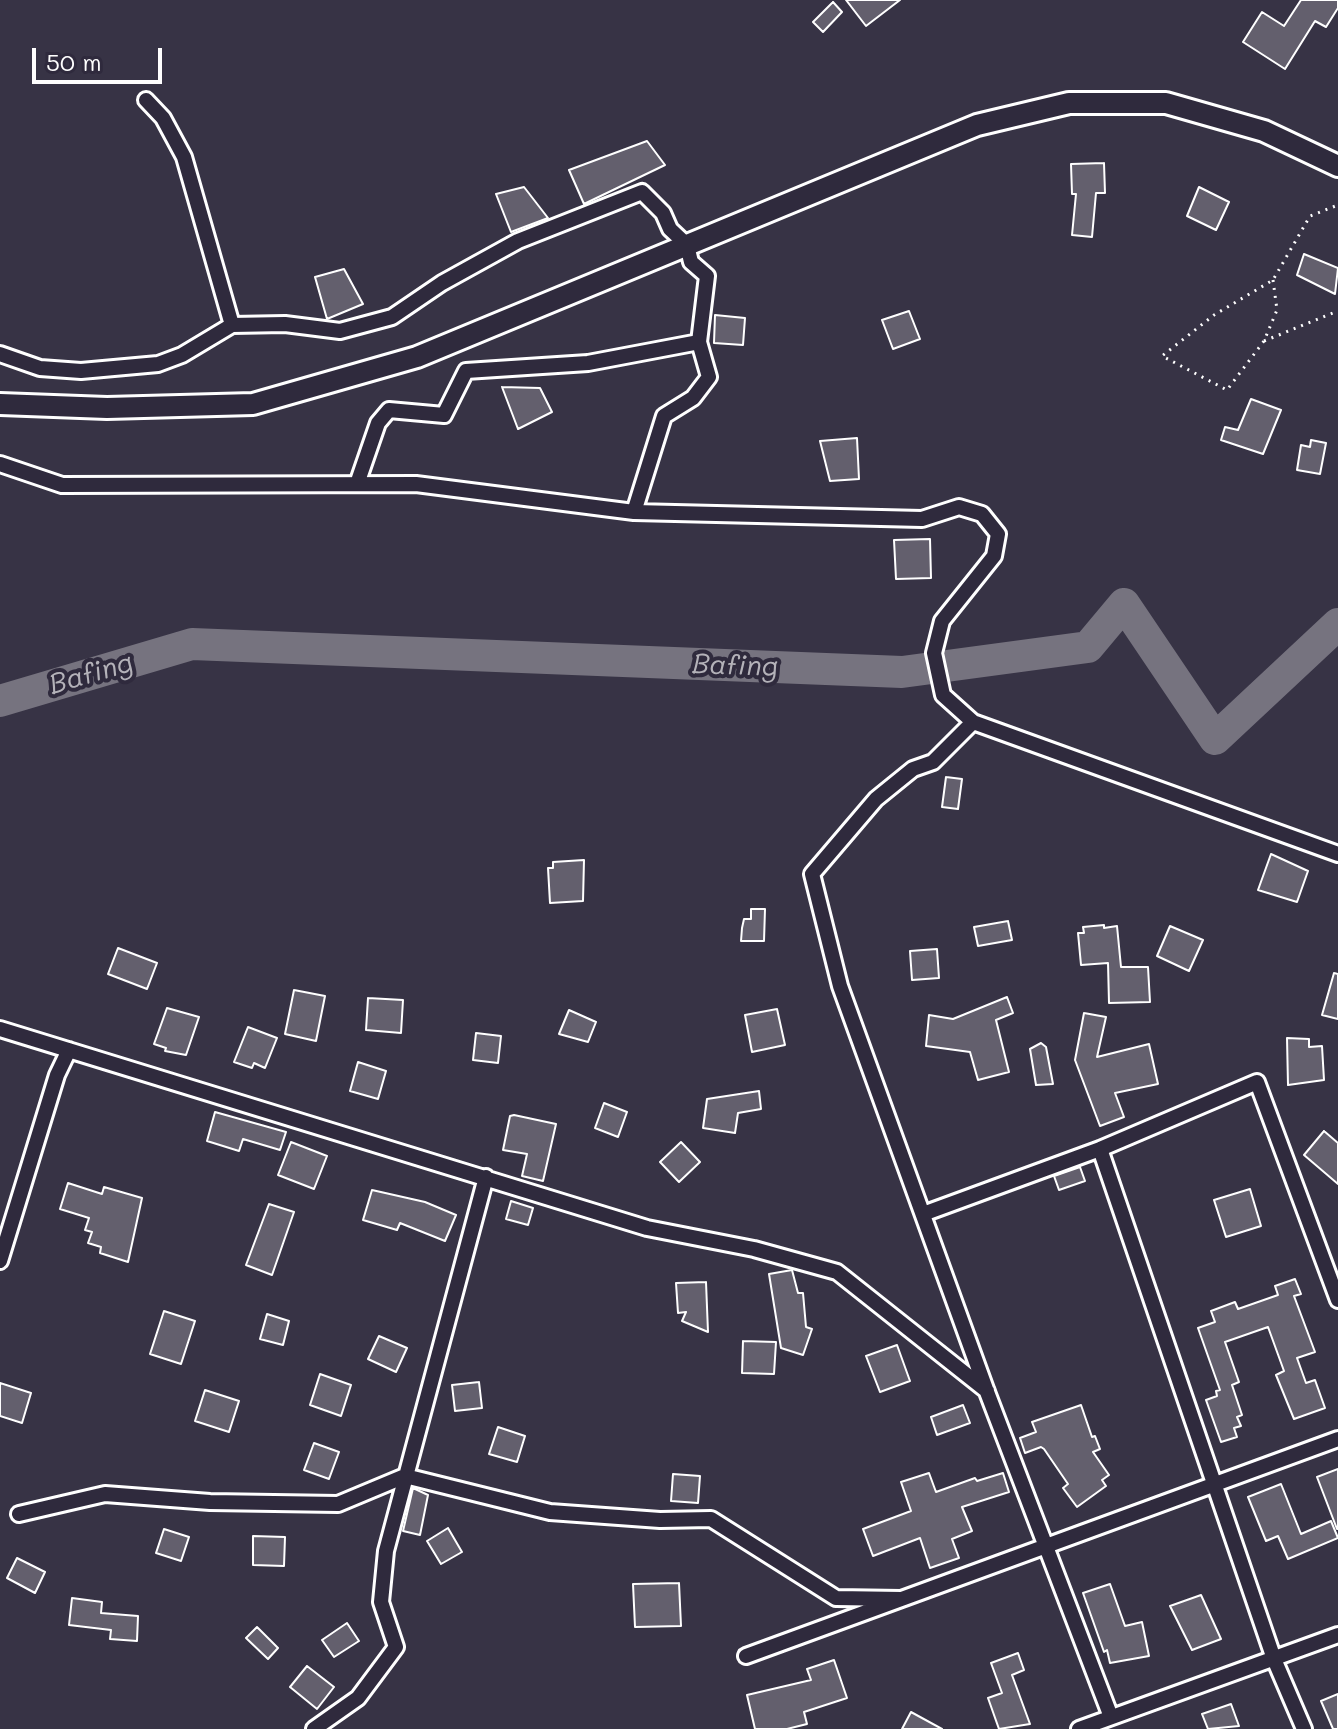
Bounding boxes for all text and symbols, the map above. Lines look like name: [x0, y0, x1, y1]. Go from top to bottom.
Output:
scale bar: [36, 32, 166, 82]
text: 50 m: [46, 46, 102, 77]
water label: Bafing: [45, 646, 137, 702]
water label: Bafing: [691, 648, 779, 684]

